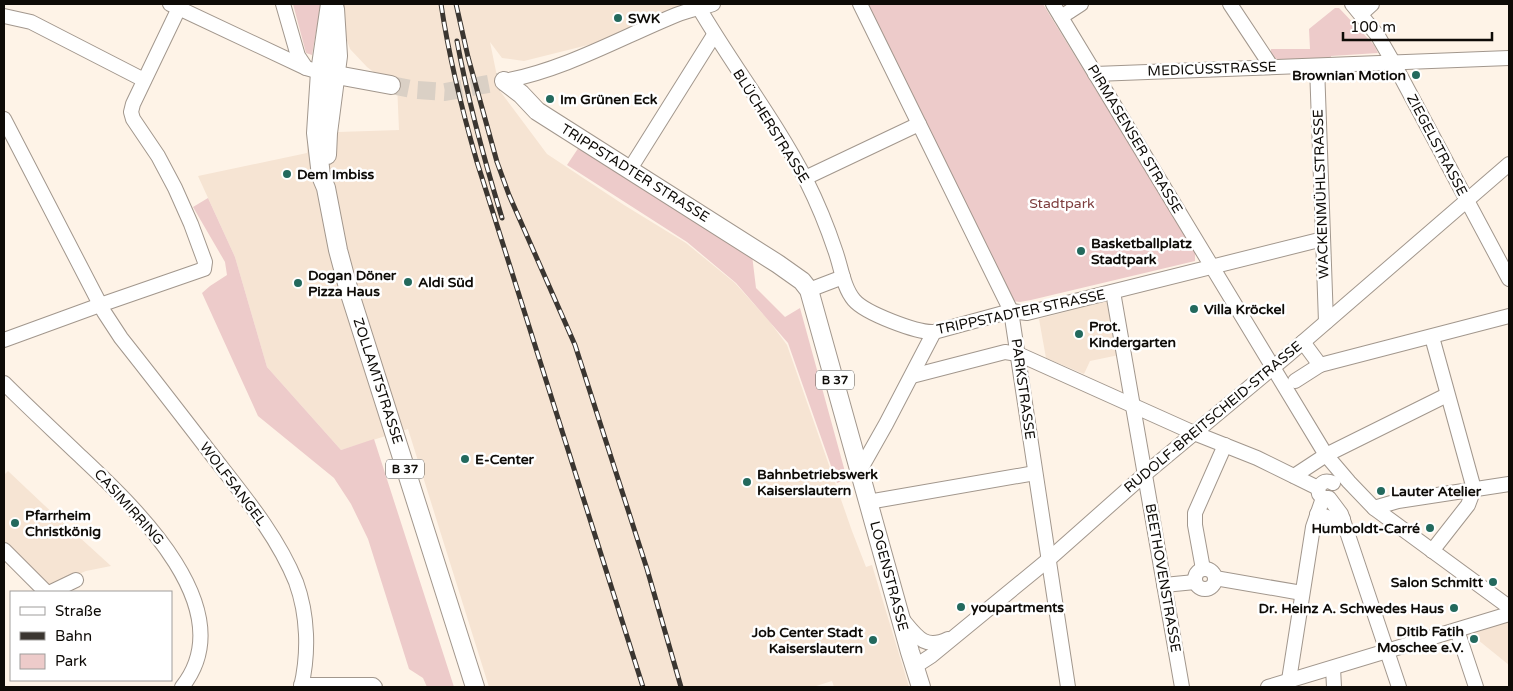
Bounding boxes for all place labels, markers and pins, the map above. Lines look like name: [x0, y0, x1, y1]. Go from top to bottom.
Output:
place label: SWK: [628, 10, 661, 27]
marker: SWK: [612, 12, 624, 24]
place label: Brownian Motion: [1292, 67, 1406, 84]
marker: Brownian Motion: [1410, 69, 1422, 81]
place label: Im Grünen Eck: [560, 91, 658, 108]
marker: Im Grünen Eck: [544, 93, 556, 105]
place label: Dem Imbiss: [297, 166, 374, 183]
marker: Dem Imbiss: [281, 168, 293, 180]
place label: Basketballplatz Stadtpark: [1091, 235, 1192, 268]
marker: Basketballplatz Stadtpark: [1075, 245, 1087, 257]
place label: Dogan Döner Pizza Haus: [308, 267, 397, 300]
place label: Aldi Süd: [418, 274, 474, 291]
marker: Aldi Süd: [402, 276, 414, 288]
marker: Dogan Döner Pizza Haus: [292, 277, 304, 289]
place label: Villa Kröckel: [1204, 301, 1285, 318]
marker: Villa Kröckel: [1188, 303, 1200, 315]
place label: Prot. Kindergarten: [1089, 318, 1176, 351]
marker: Prot. Kindergarten: [1073, 328, 1085, 340]
place label: E-Center: [475, 451, 535, 468]
marker: E-Center: [459, 453, 471, 465]
place label: Bahnbetriebswerk Kaiserslautern: [757, 466, 878, 499]
marker: Bahnbetriebswerk Kaiserslautern: [741, 476, 753, 488]
place label: Lauter Atelier: [1391, 483, 1482, 500]
marker: Lauter Atelier: [1375, 485, 1387, 497]
place label: Pfarrheim Christkönig: [25, 507, 101, 540]
marker: Pfarrheim Christkönig: [9, 517, 21, 529]
place label: Humboldt-Carré: [1311, 520, 1420, 537]
marker: Humboldt-Carré: [1424, 522, 1436, 534]
place label: Salon Schmitt: [1391, 574, 1484, 591]
marker: Salon Schmitt: [1487, 576, 1499, 588]
place label: youpartments: [971, 599, 1064, 616]
place label: Dr. Heinz A. Schwedes Haus: [1259, 600, 1444, 617]
marker: youpartments: [955, 601, 967, 613]
marker: Dr. Heinz A. Schwedes Haus: [1448, 602, 1460, 614]
place label: Ditib Fatih Moschee e.V.: [1377, 623, 1464, 656]
place label: Job Center Stadt Kaiserslautern: [751, 624, 864, 657]
marker: Ditib Fatih Moschee e.V.: [1468, 633, 1480, 645]
marker: Job Center Stadt Kaiserslautern: [867, 634, 879, 646]

